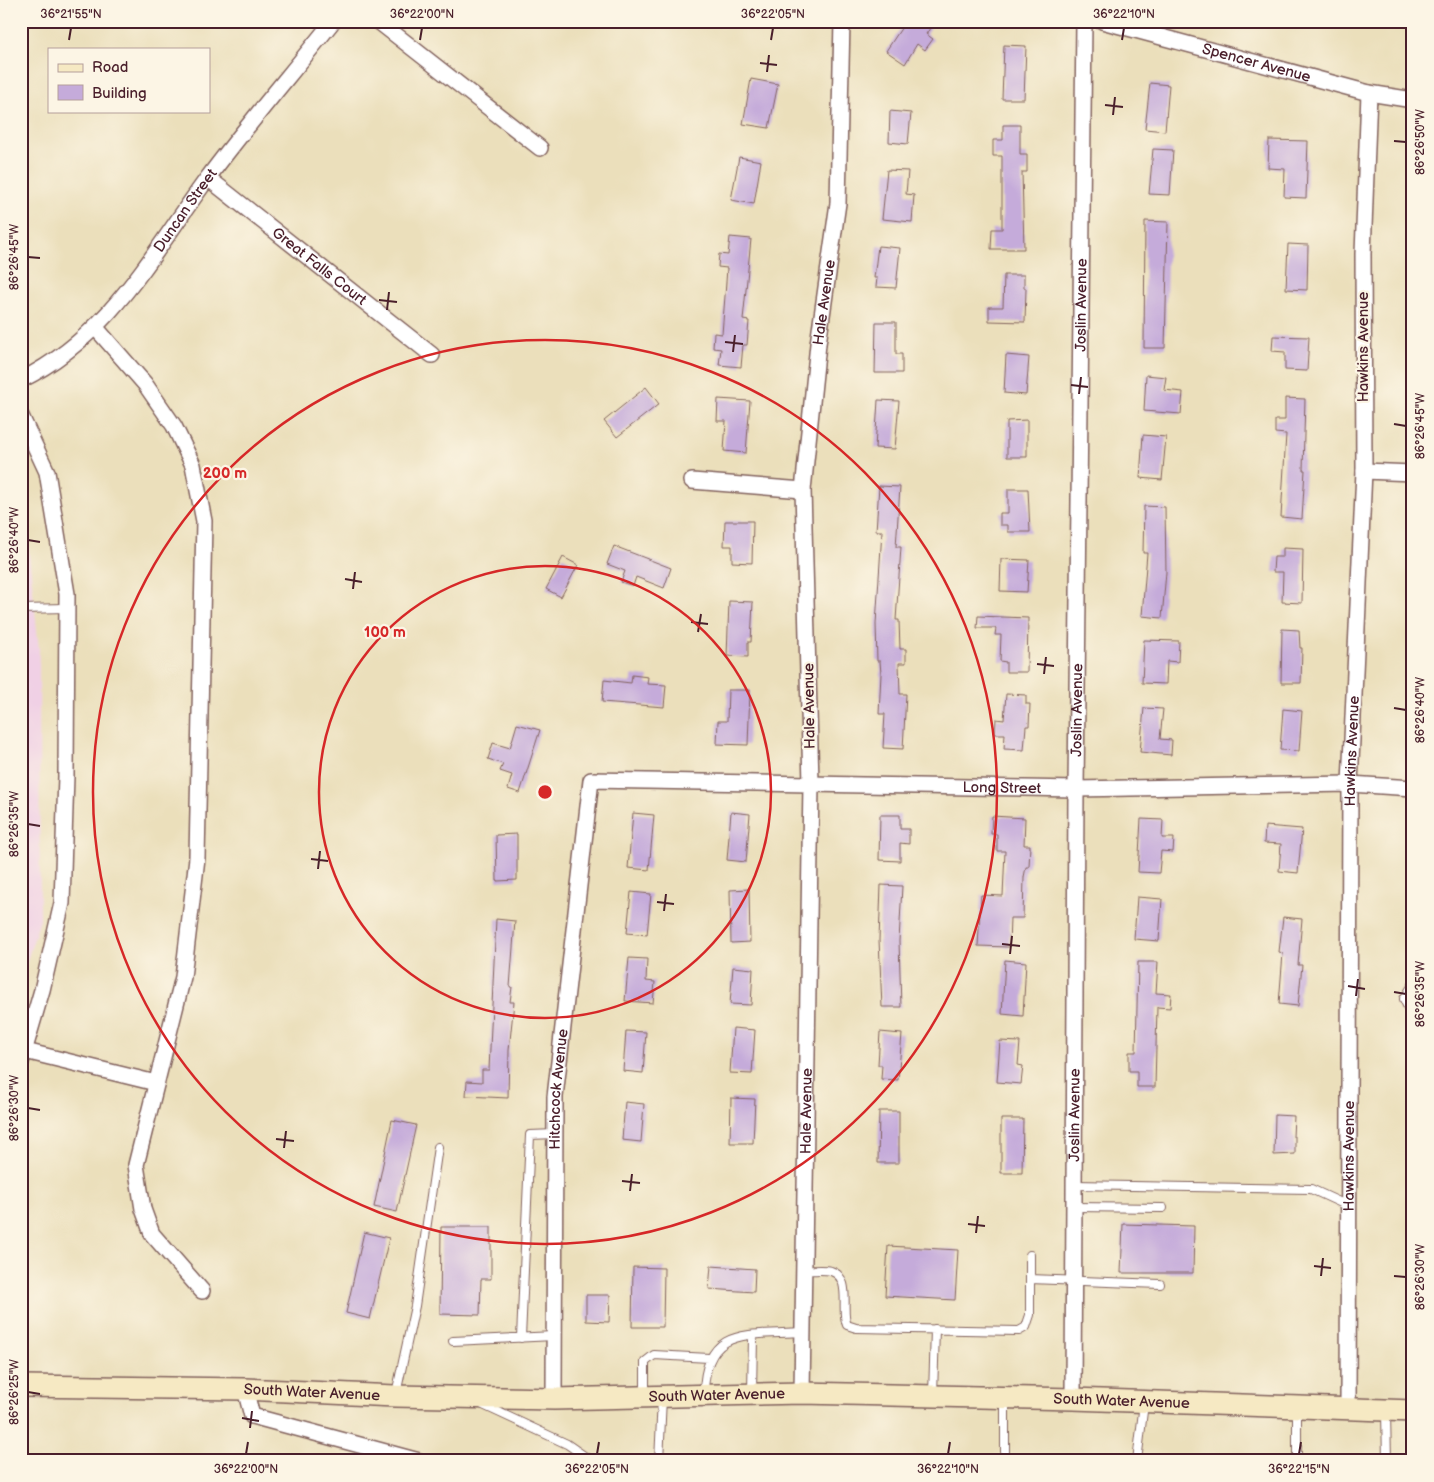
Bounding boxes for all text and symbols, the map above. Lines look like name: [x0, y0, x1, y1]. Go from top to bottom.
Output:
text: 36°21'55"N: [40, 7, 102, 22]
text: 36°22'00"N: [390, 7, 454, 22]
text: 36°22'05"N: [741, 7, 805, 22]
text: 36°22'10"N: [1093, 7, 1155, 22]
street label: Spencer Avenue: [1200, 39, 1313, 87]
legend: [48, 48, 210, 112]
text: Road: [92, 58, 128, 77]
text: Building: [92, 84, 147, 103]
text: 86°26'50"W: [1413, 109, 1428, 175]
street label: Duncan Street: [150, 165, 222, 256]
street label: Great Falls Court: [268, 223, 371, 310]
text: 86°26'45"W: [7, 224, 22, 290]
street label: Hale Avenue: [809, 258, 840, 346]
street label: Joslin Avenue: [1072, 258, 1092, 352]
street label: Hawkins Avenue: [1354, 292, 1373, 402]
text: 86°26'45"W: [1413, 393, 1428, 459]
text: 200 m: [203, 464, 247, 483]
text: 86°26'40"W: [7, 507, 22, 573]
text: 100 m: [364, 623, 406, 642]
street label: Hale Avenue: [799, 663, 820, 749]
street label: Joslin Avenue: [1067, 663, 1087, 757]
text: 86°26'40"W: [1413, 677, 1428, 743]
street label: Hawkins Avenue: [1341, 695, 1364, 806]
street label: Long Street: [962, 778, 1042, 798]
centre of rings: [536, 783, 554, 801]
text: 86°26'35"W: [7, 791, 22, 857]
text: 86°26'35"W: [1413, 961, 1428, 1027]
street label: Hitchcock Avenue: [546, 1028, 573, 1150]
street label: Hale Avenue: [797, 1068, 817, 1154]
street label: Joslin Avenue: [1065, 1068, 1085, 1162]
text: 86°26'30"W: [7, 1075, 22, 1141]
street label: Hawkins Avenue: [1340, 1100, 1359, 1211]
text: 86°26'30"W: [1413, 1244, 1428, 1310]
text: 86°26'25"W: [7, 1359, 22, 1425]
street label: South Water Avenue: [243, 1380, 381, 1405]
street label: South Water Avenue: [648, 1384, 785, 1407]
street label: South Water Avenue: [1053, 1390, 1190, 1413]
text: 36°22'00"N: [214, 1462, 278, 1477]
text: 36°22'05"N: [565, 1462, 629, 1477]
text: 36°22'10"N: [917, 1462, 979, 1477]
text: 36°22'15"N: [1268, 1462, 1330, 1477]

